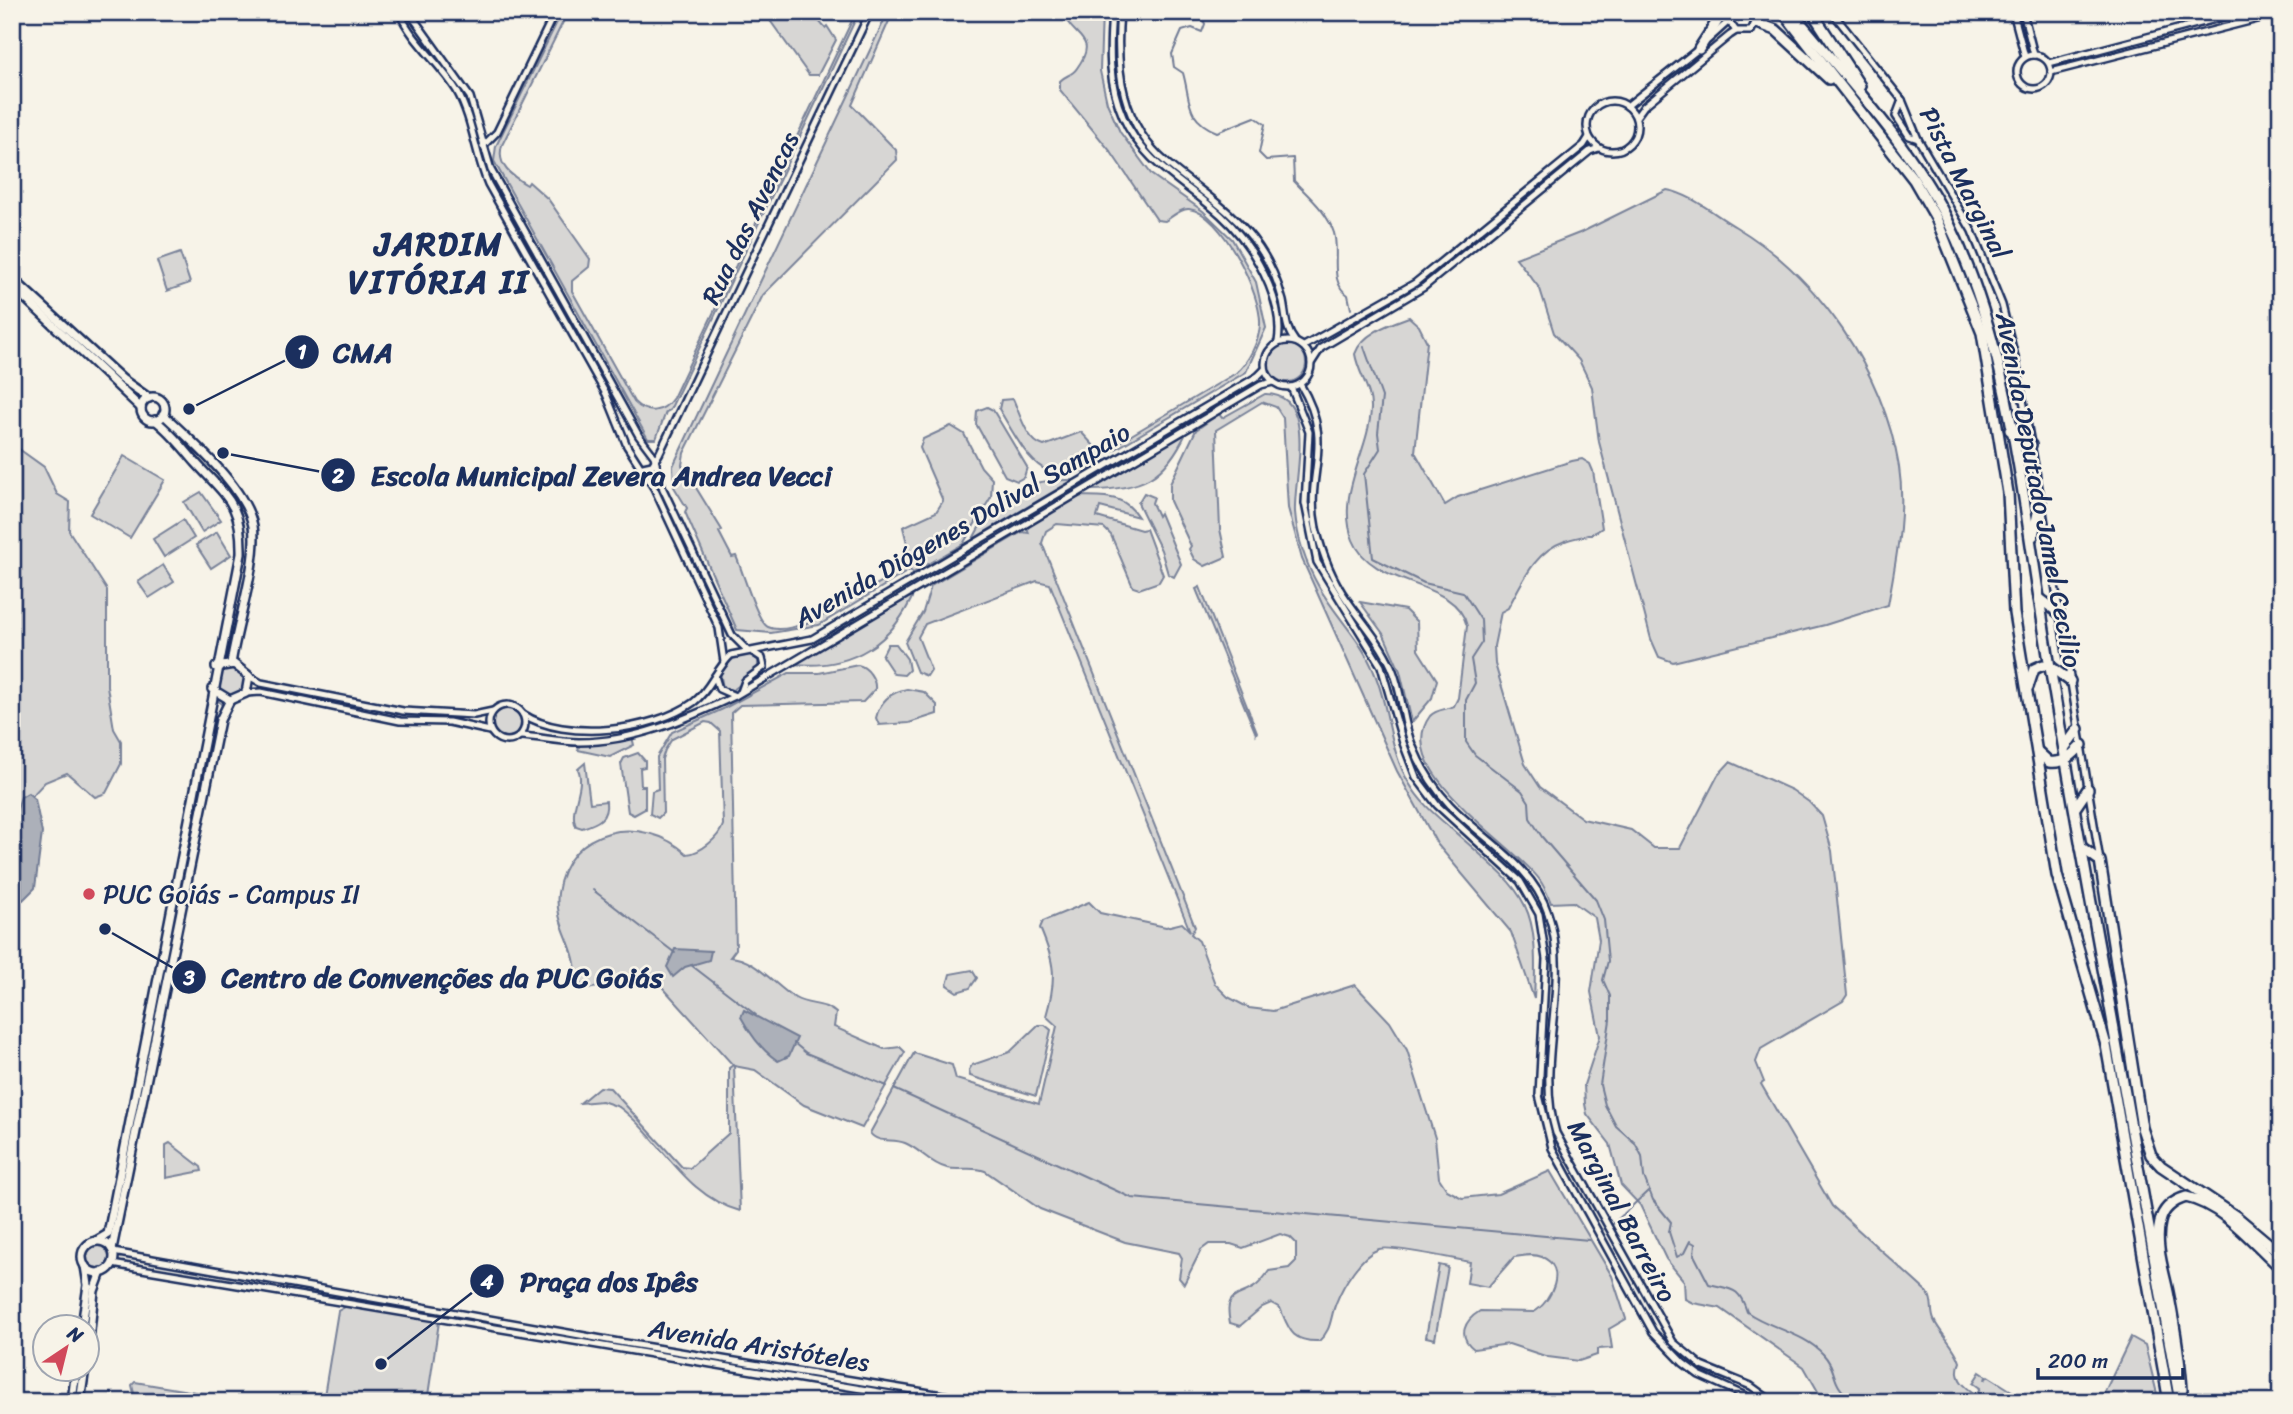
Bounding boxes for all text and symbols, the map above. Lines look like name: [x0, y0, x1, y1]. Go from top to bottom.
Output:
street label: Pista Marginal: [1907, 98, 2024, 268]
street label: Rua das Avencas: [688, 123, 812, 313]
district label: JARDIM VITÓRIA II: [348, 215, 531, 311]
street label: Avenida Deputado Jamel Cecilio: [1982, 307, 2096, 672]
callout: CMA: [284, 327, 407, 376]
text: CMA: [332, 328, 393, 377]
text: 1: [297, 333, 307, 371]
street label: Avenida Diógenes Dolival Sampaio: [784, 409, 1139, 641]
callout: Escola Municipal Zevera Andrea Vecci: [321, 451, 846, 500]
text: Escola Municipal Zevera Andrea Vecci: [370, 451, 833, 500]
text: 2: [331, 457, 344, 495]
place label: PUC Goiás - Campus II: [103, 871, 360, 917]
marker: PUC Goiás - Campus II: [81, 886, 97, 902]
callout: Centro de Convenções da PUC Goiás: [171, 953, 677, 1002]
text: Centro de Convenções da PUC Goiás: [220, 953, 664, 1002]
text: 3: [182, 959, 195, 997]
street label: Marginal Barreiro: [1554, 1111, 1690, 1311]
callout: Praça dos Ipês: [470, 1257, 713, 1306]
text: Praça dos Ipês: [520, 1257, 699, 1306]
text: 4: [479, 1263, 494, 1301]
street label: Avenida Aristóteles: [644, 1305, 873, 1385]
north arrow: [32, 1312, 102, 1382]
text: N: [60, 1317, 91, 1352]
scale bar: [2038, 1337, 2183, 1381]
text: 200 m: [2048, 1342, 2108, 1380]

